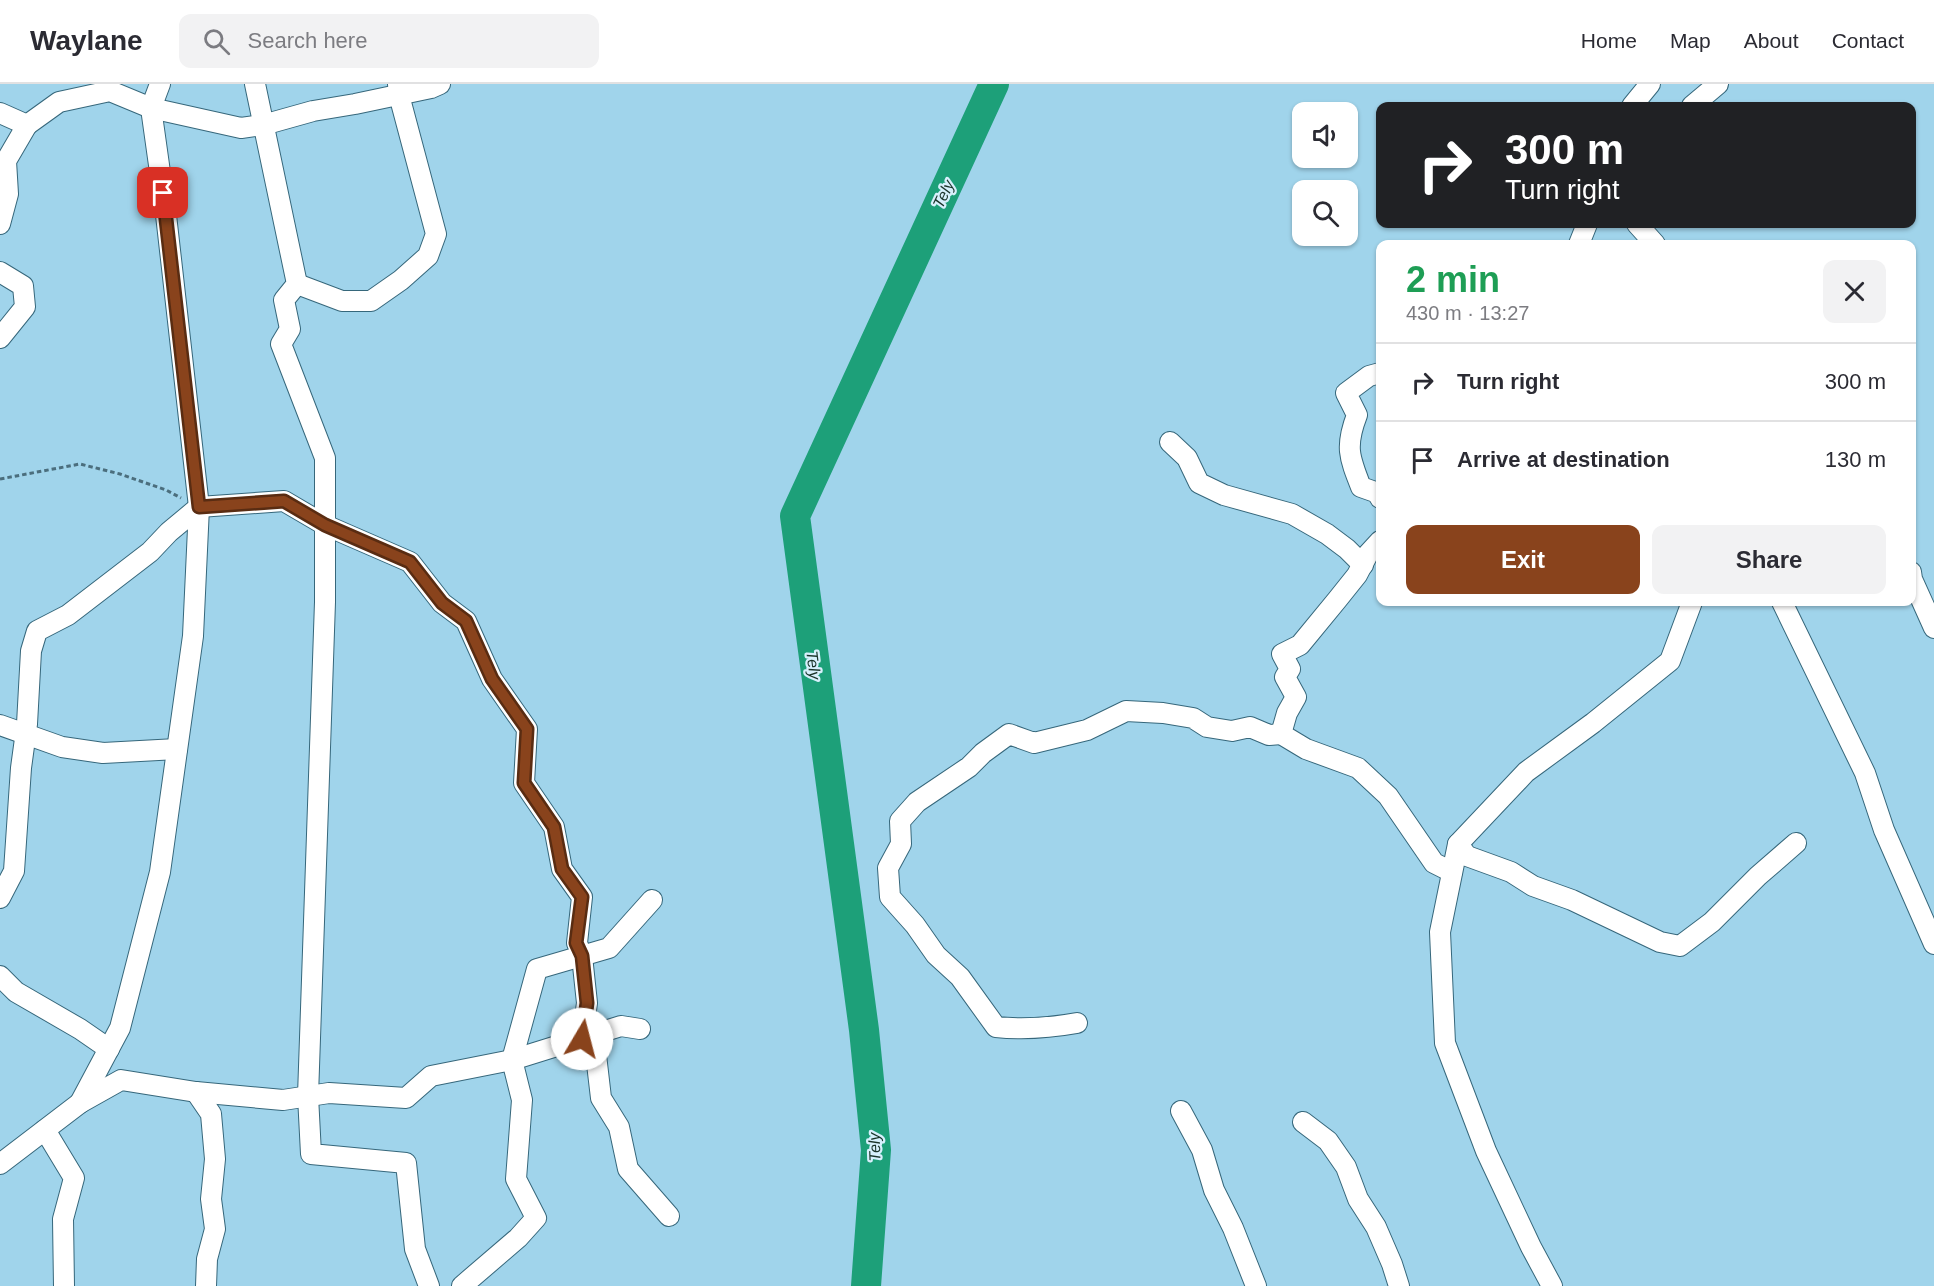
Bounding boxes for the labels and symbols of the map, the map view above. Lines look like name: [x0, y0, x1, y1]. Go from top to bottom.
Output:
pin: [137, 167, 188, 218]
water label: Tely: [930, 177, 958, 211]
water label: Tely: [803, 650, 824, 681]
position arrow: [550, 1007, 614, 1071]
water label: Tely: [865, 1131, 883, 1162]

